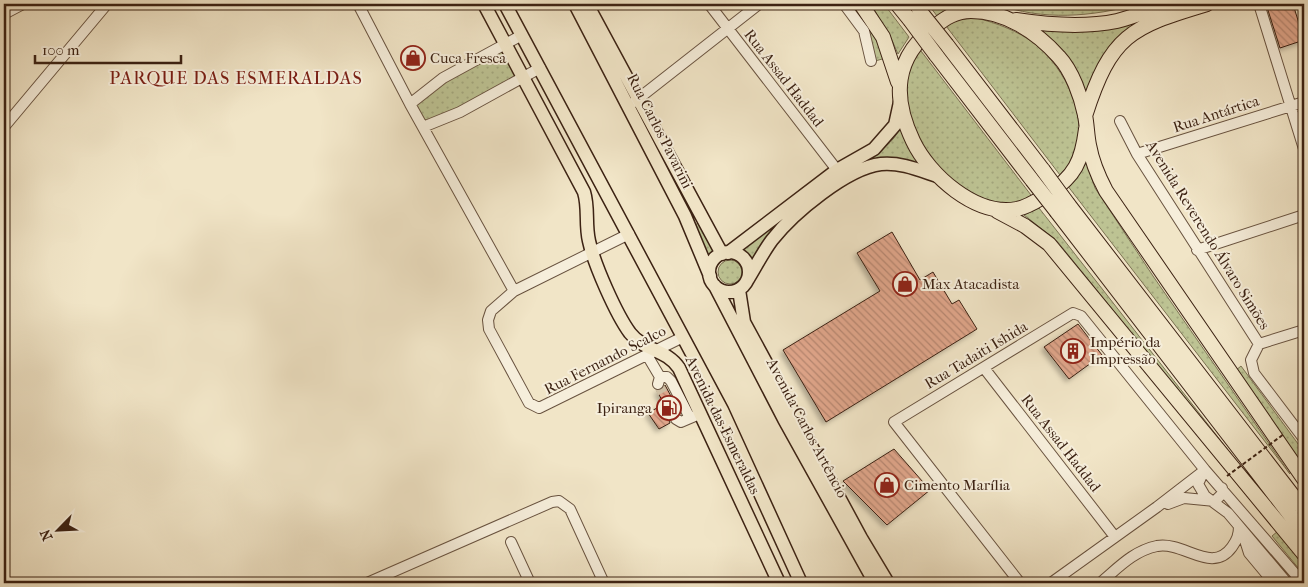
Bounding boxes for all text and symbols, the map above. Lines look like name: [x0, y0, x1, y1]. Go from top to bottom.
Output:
street label: Rua Assad Haddad: [740, 26, 828, 131]
scale bar: [35, 32, 181, 64]
text: 100 m: [42, 41, 80, 59]
shop icon: Cuca Fresca: [400, 45, 426, 71]
place label: Cuca Fresca: [430, 49, 507, 67]
district label: PARQUE DAS ESMERALDAS: [109, 68, 363, 89]
street label: Rua Carlos Pavarini: [623, 70, 697, 192]
street label: Rua Antártica: [1171, 91, 1262, 136]
street label: Avenida Reverendo Álvaro Simões: [1142, 136, 1274, 333]
shop icon: Max Atacadista: [892, 271, 918, 297]
place label: Max Atacadista: [922, 275, 1021, 293]
street label: Rua Tadaiti Ishida: [921, 317, 1032, 393]
street label: Rua Fernando Scalco: [541, 321, 669, 398]
place label: Império da Impressão: [1090, 333, 1162, 368]
building icon: Império da Impressão: [1060, 338, 1086, 364]
street label: Avenida das Esmeraldas: [681, 352, 765, 498]
street label: Avenida Carlos Artêncio: [762, 354, 852, 501]
street label: Rua Assad Haddad: [1017, 391, 1105, 496]
fuel station icon: Ipiranga: [656, 395, 682, 421]
place label: Ipiranga: [597, 399, 653, 417]
shop icon: Cimento Marília: [874, 472, 900, 498]
place label: Cimento Marília: [904, 476, 1011, 494]
north arrow: [32, 504, 82, 554]
text: N: [37, 526, 57, 543]

